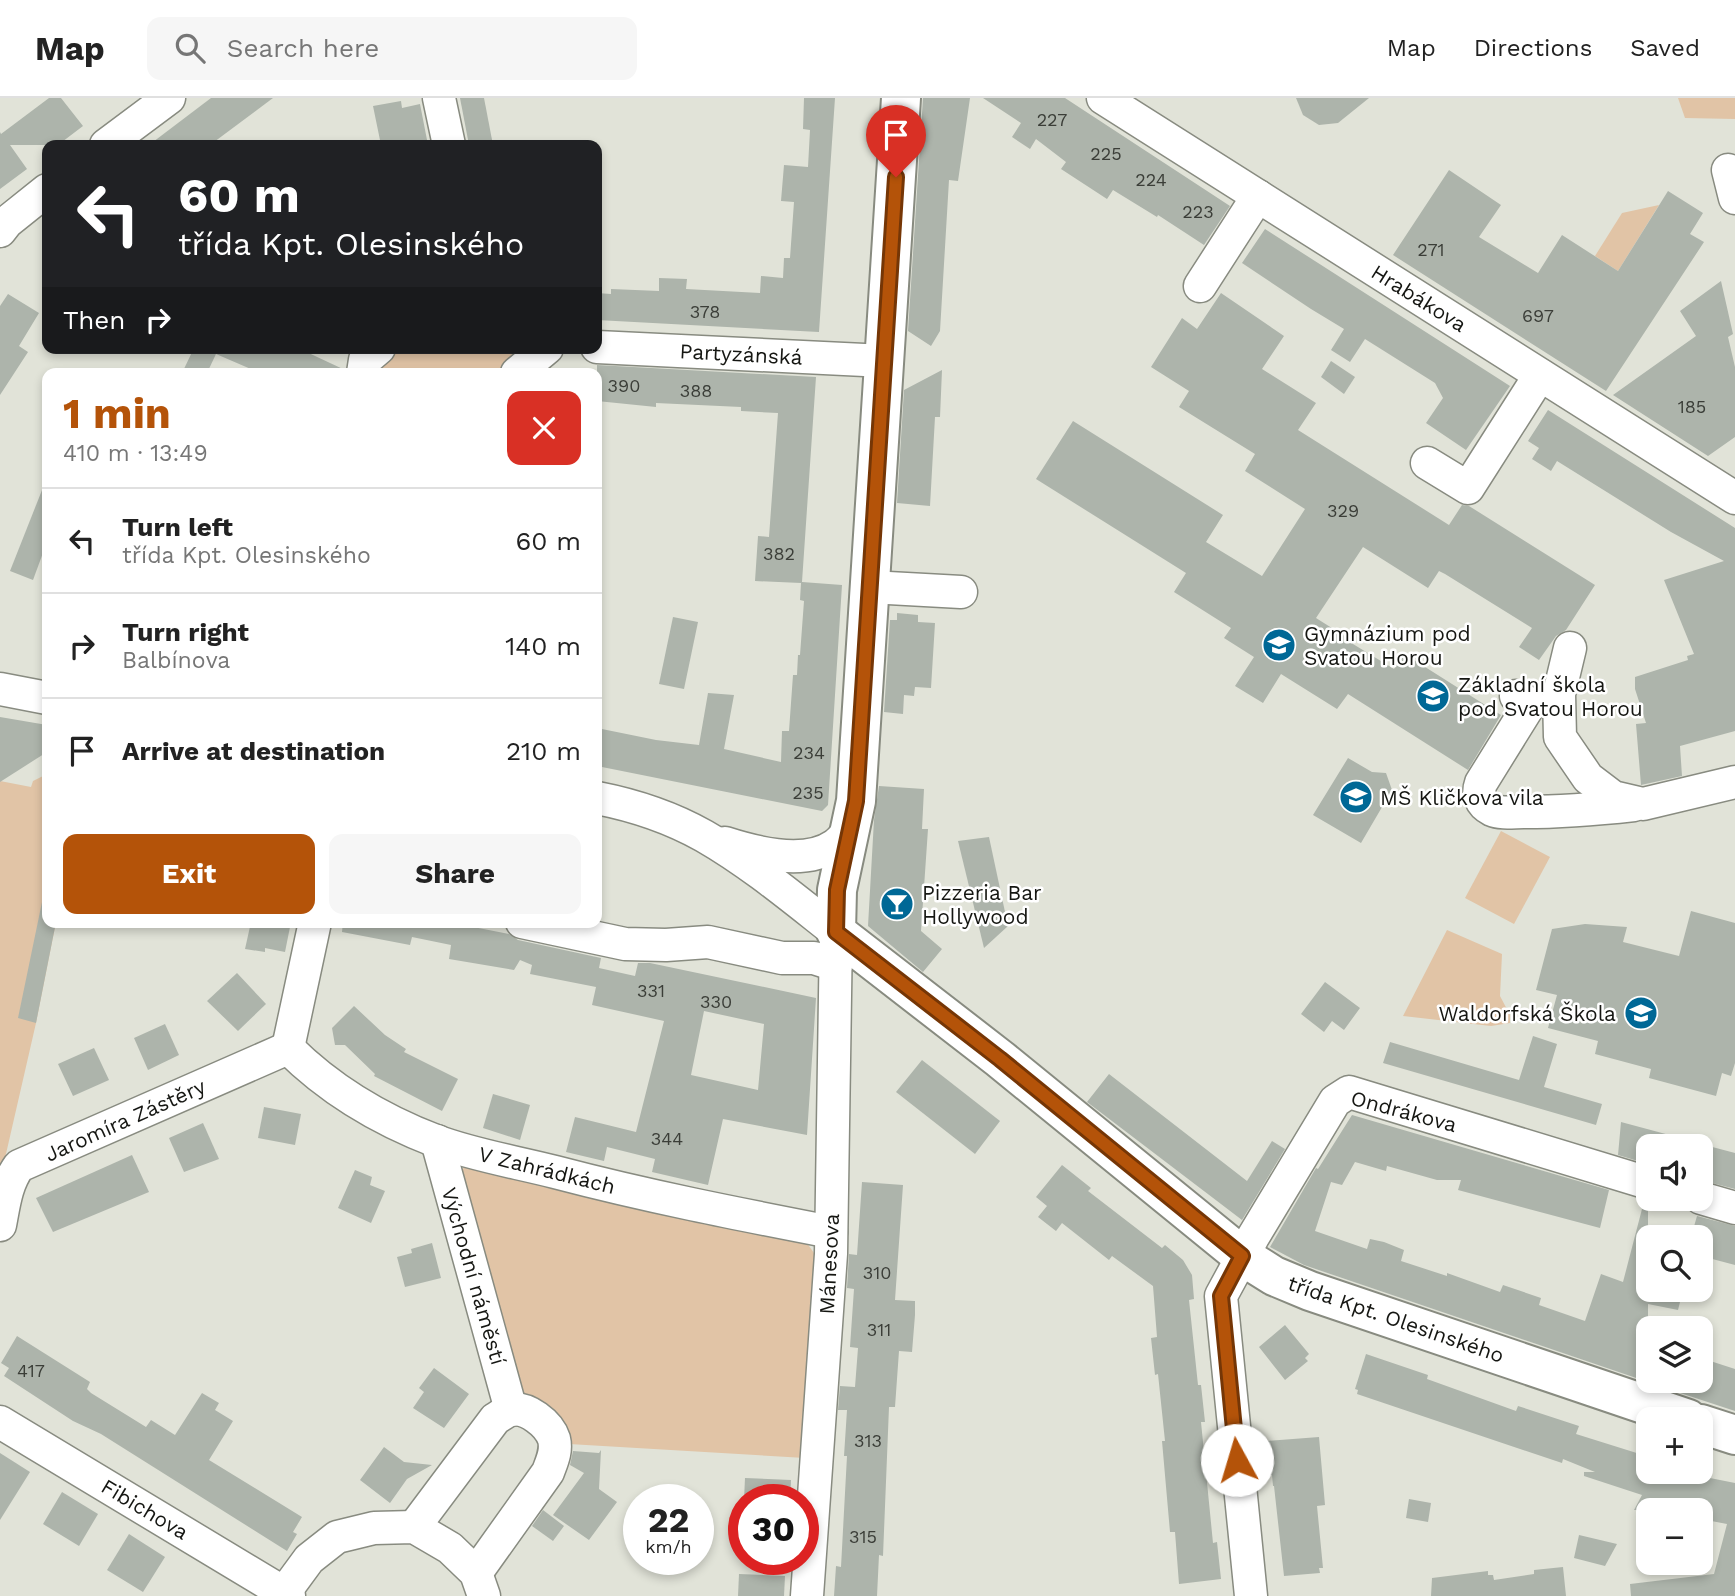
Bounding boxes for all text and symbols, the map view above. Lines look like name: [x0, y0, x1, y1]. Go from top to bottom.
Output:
search box: [147, 17, 637, 80]
text: Map: [35, 29, 105, 68]
icon: search: [171, 29, 209, 67]
text: Search here: [227, 33, 379, 63]
text: Map: [1387, 34, 1436, 62]
text: Directions: [1474, 34, 1592, 62]
text: Saved: [1630, 34, 1700, 62]
pin: [866, 105, 926, 177]
house number: 227: [1037, 109, 1067, 130]
icon: arrive: [877, 116, 915, 154]
house number: 225: [1090, 143, 1122, 164]
text: 60 m: [178, 166, 300, 224]
icon: left: [63, 168, 154, 259]
house number: 224: [1135, 169, 1167, 190]
house number: 223: [1182, 201, 1214, 222]
text: třída Kpt. Olesinského: [178, 225, 524, 263]
house number: 271: [1417, 239, 1445, 260]
street label: Hrabákova: [1367, 259, 1471, 337]
icon: right: [139, 301, 177, 339]
house number: 378: [690, 301, 720, 322]
text: Then: [63, 305, 125, 335]
house number: 697: [1522, 305, 1554, 326]
street label: Partyzánská: [679, 338, 803, 370]
house number: 390: [608, 375, 640, 396]
house number: 388: [680, 380, 712, 401]
text: 1 min: [63, 389, 171, 438]
button: close: [507, 391, 581, 465]
house number: 185: [1678, 396, 1706, 417]
text: 410 m · 13:49: [63, 440, 208, 467]
house number: 329: [1327, 500, 1359, 521]
text: Turn left: [122, 512, 233, 542]
icon: left: [63, 522, 101, 560]
text: 60 m: [515, 526, 581, 556]
text: třída Kpt. Olesinského: [122, 542, 371, 569]
house number: 382: [763, 543, 795, 564]
text: Turn right: [122, 617, 249, 647]
place label: Gymnázium pod Svatou Horou: [1304, 621, 1471, 670]
school or university icon: Gymnázium pod Svatou Horou: [1260, 626, 1298, 664]
icon: right: [63, 627, 101, 665]
text: 140 m: [505, 631, 581, 661]
text: Balbínova: [122, 647, 230, 674]
place label: Základní škola pod Svatou Horou: [1458, 672, 1643, 721]
school or university icon: Základní škola pod Svatou Horou: [1414, 677, 1452, 715]
icon: arrive: [63, 732, 101, 770]
text: Arrive at destination: [122, 736, 385, 766]
text: 210 m: [506, 736, 581, 766]
house number: 234: [793, 742, 825, 763]
school or university icon: MŠ Kličkova vila: [1337, 778, 1375, 816]
house number: 235: [792, 782, 824, 803]
place label: MŠ Kličkova vila: [1380, 785, 1544, 810]
button: Exit: [63, 834, 315, 914]
button: Share: [329, 834, 581, 914]
place label: Pizzeria Bar Hollywood: [922, 880, 1042, 929]
bar icon: Pizzeria Bar Hollywood: [878, 885, 916, 923]
house number: 331: [637, 980, 665, 1001]
house number: 330: [700, 991, 732, 1012]
school or university icon: Waldorfská Škola: [1622, 994, 1660, 1032]
place label: Waldorfská Škola: [1439, 1001, 1616, 1026]
street label: Jaromíra Zástěry: [41, 1073, 209, 1167]
street label: Ondrákova: [1348, 1085, 1460, 1137]
house number: 344: [651, 1128, 683, 1149]
map controls: [1636, 1134, 1713, 1575]
button: sound: [1636, 1134, 1713, 1211]
street label: V Zahrádkách: [476, 1141, 618, 1199]
street label: Východní náměstí: [437, 1185, 511, 1368]
street label: Mánesova: [814, 1213, 844, 1315]
button: search: [1636, 1225, 1713, 1302]
house number: 310: [863, 1262, 891, 1283]
street label: třída Kpt. Olesinského: [1285, 1270, 1507, 1368]
button: layers: [1636, 1316, 1713, 1393]
house number: 311: [867, 1319, 891, 1340]
house number: 417: [17, 1360, 45, 1381]
button: +: [1636, 1407, 1713, 1484]
position arrow: [1200, 1423, 1274, 1497]
house number: 313: [854, 1430, 882, 1451]
street label: Fibichova: [97, 1473, 193, 1545]
speed limit sign: 30: [728, 1484, 819, 1575]
button: −: [1636, 1498, 1713, 1575]
text: 22: [648, 1499, 689, 1541]
house number: 315: [849, 1526, 877, 1547]
text: km/h: [645, 1536, 692, 1557]

